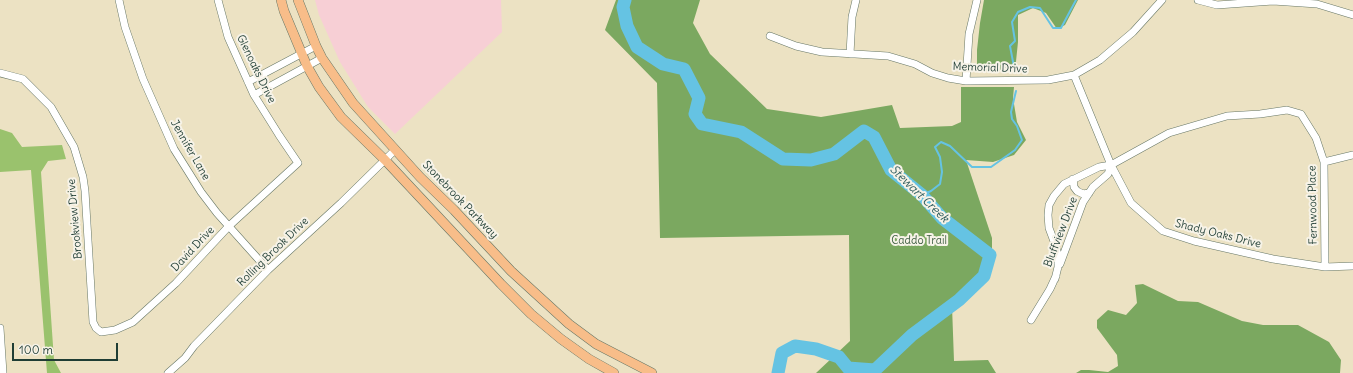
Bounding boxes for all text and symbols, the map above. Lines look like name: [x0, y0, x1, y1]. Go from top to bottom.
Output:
street label: Glenoaks Drive: [234, 33, 278, 105]
street label: Memorial Drive: [952, 60, 1028, 76]
street label: Jennifer Lane: [167, 117, 213, 183]
street label: Stonebrook Parkway: [419, 158, 501, 242]
water label: Stewart Creek: [887, 162, 951, 226]
street label: Fernwood Place: [1306, 165, 1320, 245]
street label: Brookview Drive: [65, 178, 85, 260]
street label: Bluffview Drive: [1042, 195, 1080, 269]
street label: Rolling Brook Drive: [235, 215, 311, 289]
street label: Shady Oaks Drive: [1174, 217, 1262, 251]
street label: David Drive: [169, 224, 217, 274]
park label: Caddo Trail: [891, 234, 947, 248]
scale bar: [14, 335, 120, 361]
text: 100 m: [19, 342, 53, 357]

